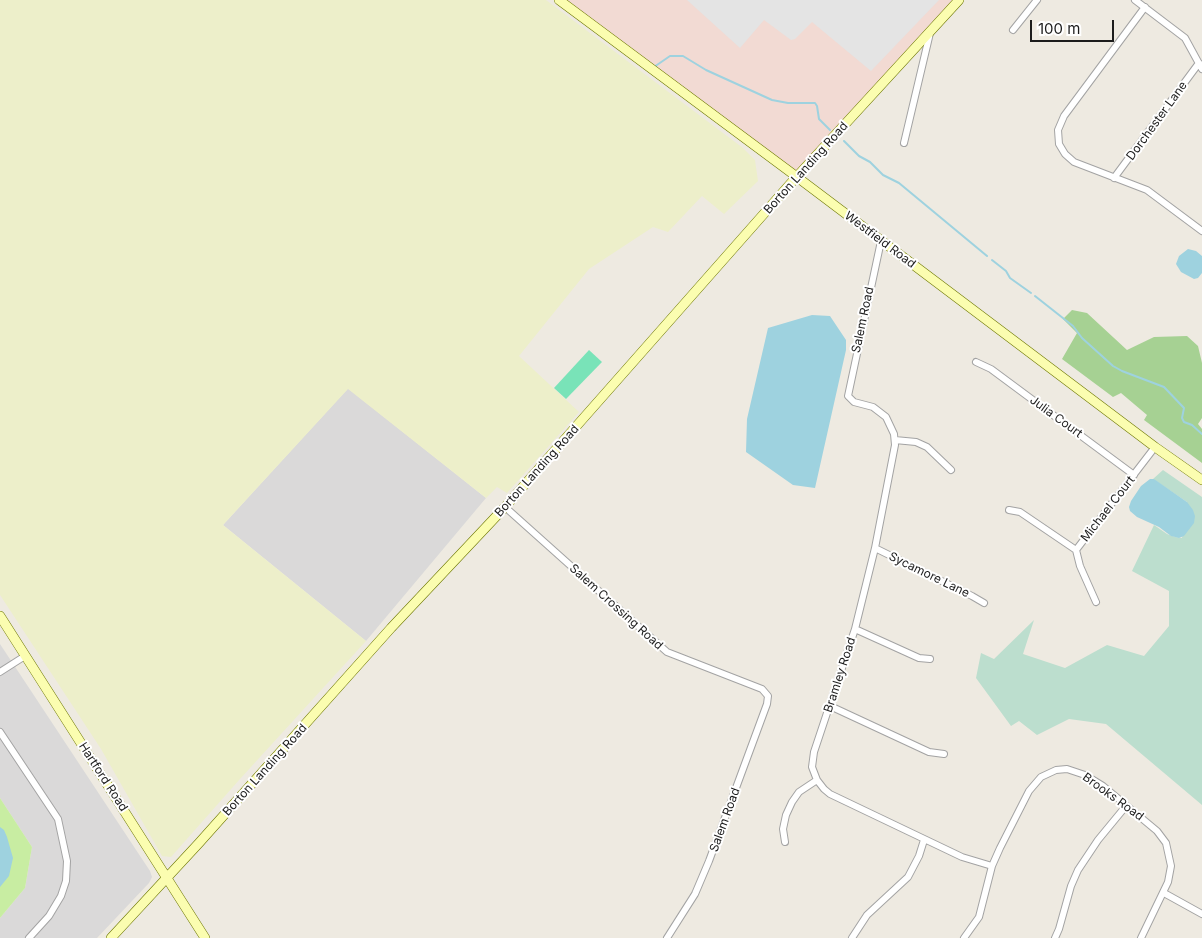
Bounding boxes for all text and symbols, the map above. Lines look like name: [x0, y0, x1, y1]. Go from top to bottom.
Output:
scale bar: [1032, 10, 1116, 42]
text: 100 m: [1038, 19, 1080, 38]
street label: Dorchester Lane: [1124, 79, 1190, 163]
street label: Borton Landing Road: [761, 119, 851, 217]
street label: Westfield Road: [842, 209, 918, 271]
street label: Salem Road: [849, 286, 877, 354]
street label: Julia Court: [1027, 393, 1085, 441]
street label: Borton Landing Road: [492, 422, 582, 520]
street label: Michael Court: [1078, 473, 1138, 545]
street label: Sycamore Lane: [886, 549, 972, 601]
street label: Salem Crossing Road: [566, 561, 666, 653]
street label: Bramley Road: [821, 636, 859, 714]
street label: Borton Landing Road: [220, 721, 310, 819]
street label: Hartford Road: [75, 740, 131, 814]
street label: Brooks Road: [1080, 770, 1146, 824]
street label: Salem Road: [707, 786, 743, 854]

